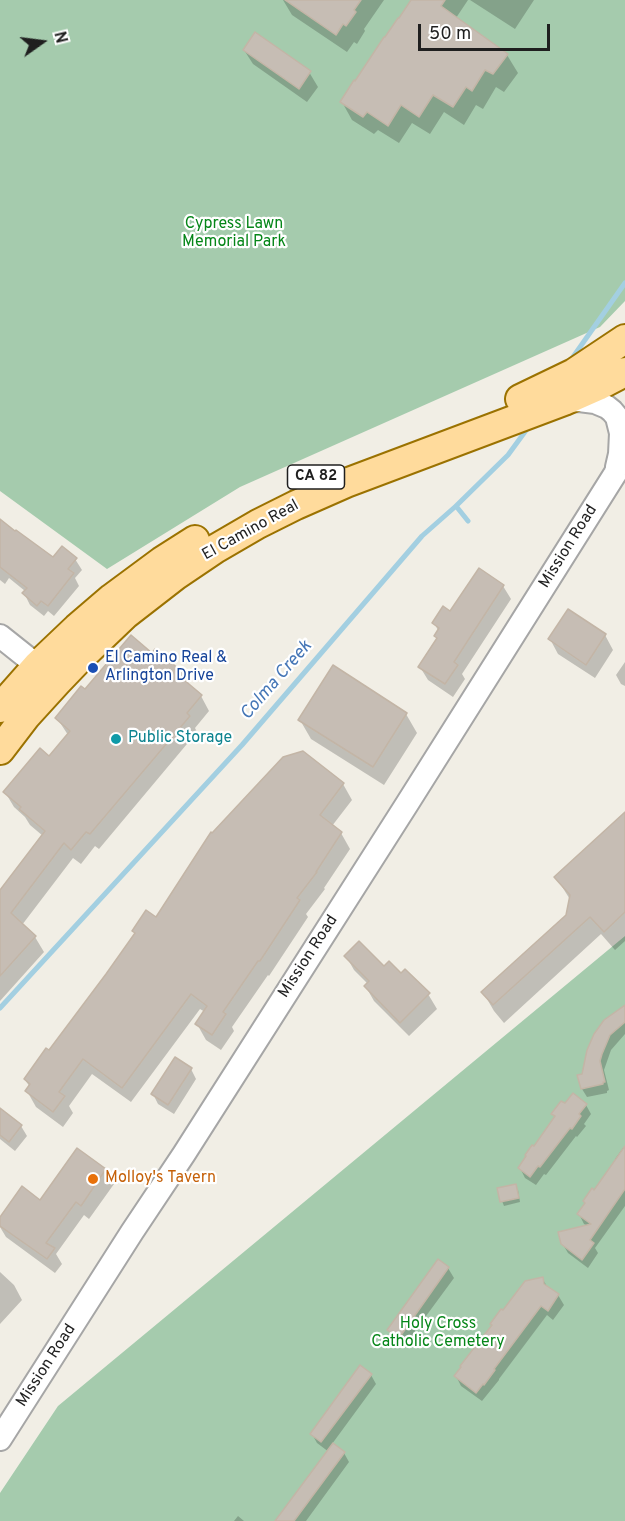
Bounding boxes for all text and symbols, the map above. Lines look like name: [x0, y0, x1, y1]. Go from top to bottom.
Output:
north arrow: [12, 12, 72, 72]
scale bar: [421, 12, 553, 50]
text: 50 m: [429, 23, 471, 46]
text: N: [48, 30, 71, 46]
park label: Cypress Lawn Memorial Park: [182, 215, 286, 253]
road number: CA 82: [288, 465, 344, 489]
street label: El Camino Real: [199, 497, 303, 565]
street label: Mission Road: [536, 502, 602, 592]
water label: Colma Creek: [237, 637, 317, 725]
place label: El Camino Real & Arlington Drive: [105, 649, 227, 687]
marker: El Camino Real & Arlington Drive: [86, 661, 100, 675]
place label: Public Storage: [128, 729, 232, 749]
marker: Public Storage: [109, 732, 123, 746]
street label: Mission Road: [275, 912, 343, 1002]
place label: Molloy's Tavern: [105, 1169, 216, 1189]
marker: Molloy's Tavern: [86, 1172, 100, 1186]
park label: Holy Cross Catholic Cemetery: [371, 1315, 505, 1353]
street label: Mission Road: [13, 1321, 81, 1411]

